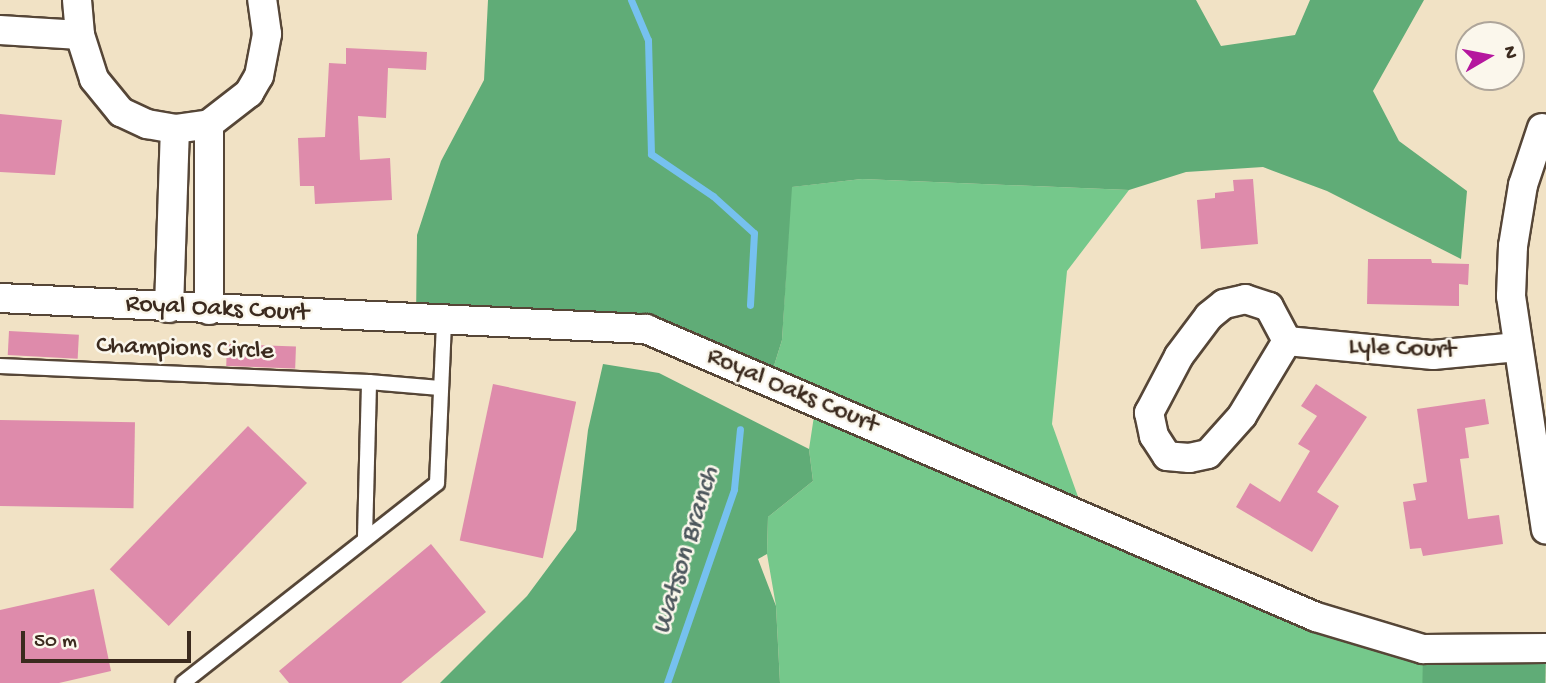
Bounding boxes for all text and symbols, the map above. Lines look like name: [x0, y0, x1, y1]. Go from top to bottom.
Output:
north arrow: [1455, 21, 1525, 91]
text: N: [1497, 45, 1522, 61]
street label: Royal Oaks Court: [125, 290, 309, 330]
street label: Champions Circle: [96, 331, 274, 369]
street label: Lyle Court: [1348, 333, 1456, 367]
street label: Royal Oaks Court: [702, 342, 882, 442]
water label: Watson Branch: [646, 463, 728, 639]
scale bar: [24, 616, 194, 660]
text: 50 m: [34, 630, 77, 655]

